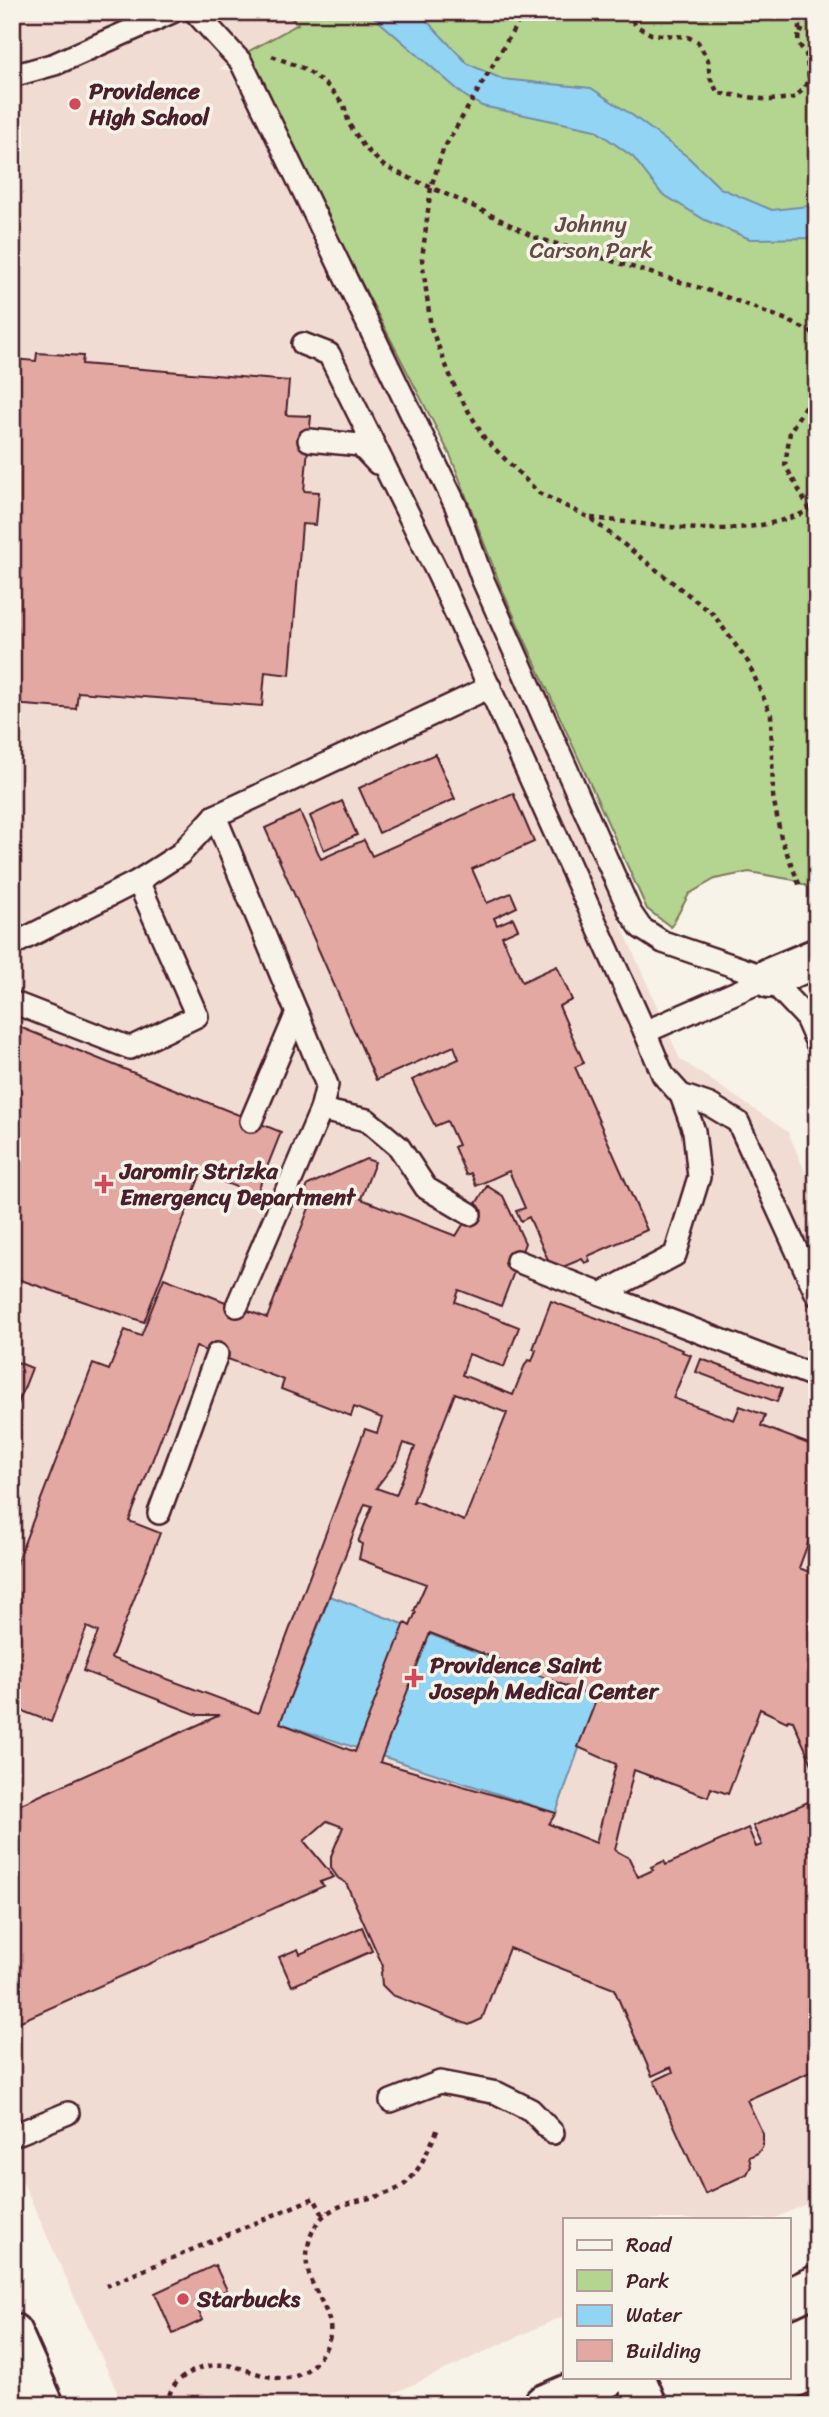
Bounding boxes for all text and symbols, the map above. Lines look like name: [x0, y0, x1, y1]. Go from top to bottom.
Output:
place label: Providence High School: [88, 71, 211, 138]
marker: Providence High School: [67, 96, 83, 112]
park label: Johnny Carson Park: [529, 204, 653, 271]
place label: Jaromir Strizka Emergency Department: [118, 1151, 357, 1218]
marker: Jaromir Strizka Emergency Department: [94, 1174, 114, 1194]
place label: Providence Saint Joseph Medical Center: [428, 1645, 660, 1712]
marker: Providence Saint Joseph Medical Center: [404, 1668, 424, 1688]
legend: [563, 2218, 790, 2378]
text: Road: [626, 2226, 673, 2264]
text: Park: [626, 2262, 669, 2300]
place label: Starbucks: [196, 2279, 301, 2320]
marker: Starbucks: [175, 2291, 191, 2307]
text: Water: [626, 2296, 683, 2334]
text: Building: [626, 2332, 702, 2370]

